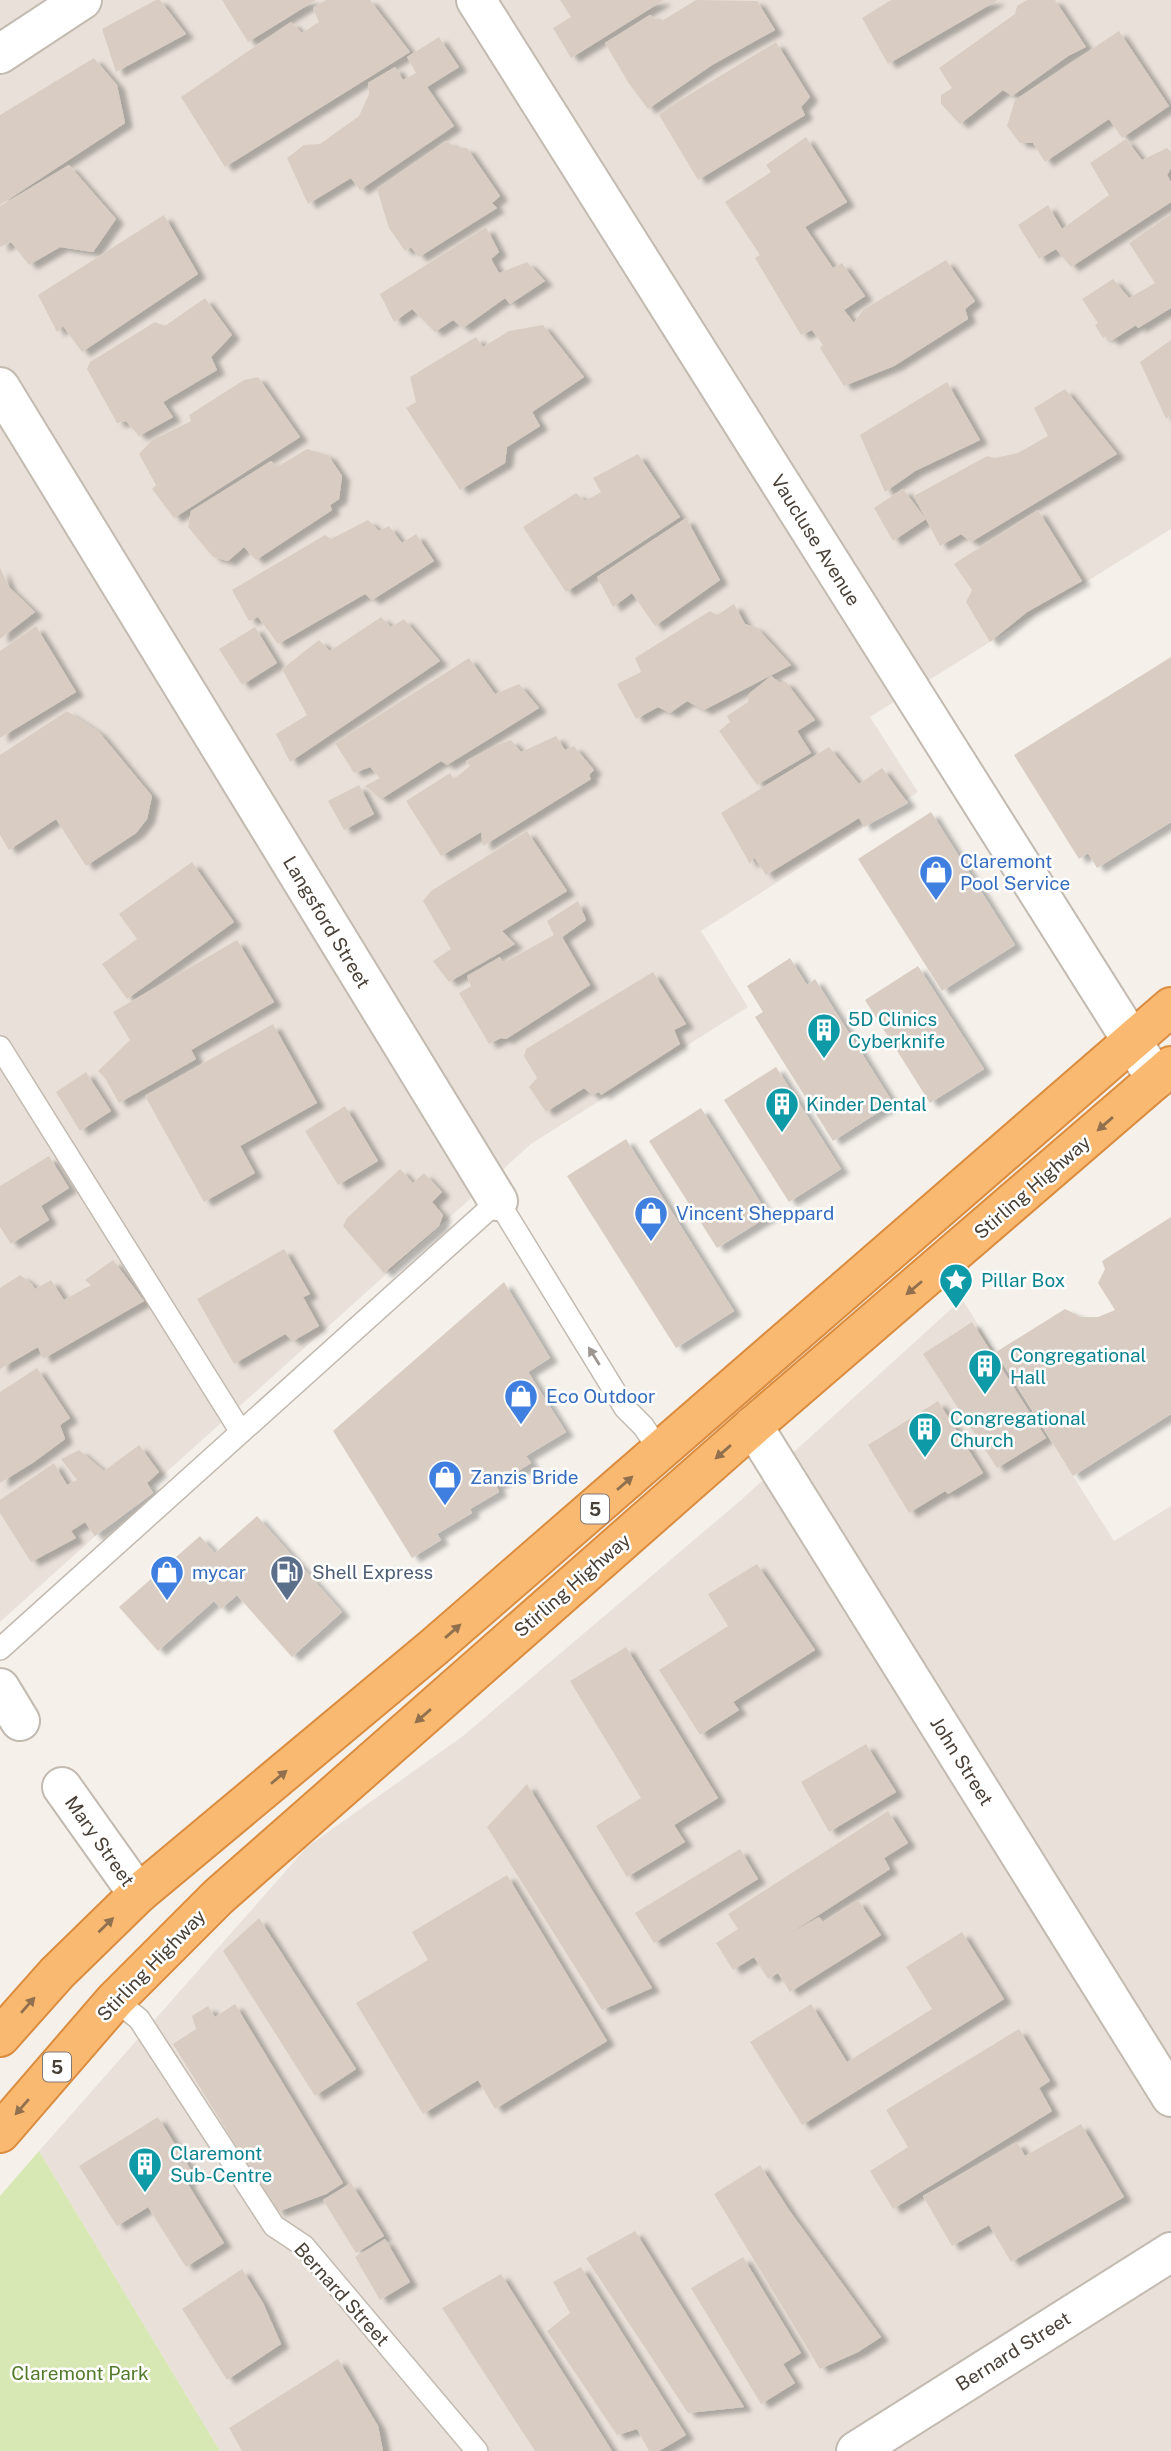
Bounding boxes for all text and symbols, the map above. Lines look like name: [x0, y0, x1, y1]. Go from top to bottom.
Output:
street label: Vaucluse Avenue: [767, 470, 865, 610]
place label: Claremont Pool Service: [960, 850, 1070, 894]
street label: Langsford Street: [279, 852, 375, 992]
shop icon: Claremont Pool Service: [917, 853, 955, 902]
place label: 5D Clinics Cyberknife: [848, 1008, 945, 1052]
building icon: 5D Clinics Cyberknife: [805, 1011, 843, 1060]
building icon: Kinder Dental: [763, 1085, 801, 1134]
place label: Kinder Dental: [806, 1093, 927, 1115]
one-way arrow: [1096, 1116, 1114, 1132]
street label: Stirling Highway: [969, 1131, 1095, 1243]
shop icon: Vincent Sheppard: [632, 1194, 670, 1243]
place label: Vincent Sheppard: [676, 1202, 834, 1224]
place icon: Pillar Box: [937, 1261, 975, 1310]
place label: Pillar Box: [981, 1269, 1065, 1291]
one-way arrow: [905, 1280, 923, 1296]
place label: Congregational Hall: [1010, 1344, 1146, 1388]
one-way arrow: [587, 1347, 600, 1366]
building icon: Congregational Hall: [966, 1347, 1004, 1396]
shop icon: Eco Outdoor: [502, 1377, 540, 1426]
place label: Eco Outdoor: [546, 1385, 656, 1407]
place label: Congregational Church: [950, 1407, 1086, 1451]
building icon: Congregational Church: [906, 1410, 944, 1459]
one-way arrow: [714, 1444, 732, 1460]
shop icon: Zanzis Bride: [426, 1458, 464, 1507]
place label: Zanzis Bride: [470, 1466, 579, 1488]
one-way arrow: [617, 1476, 634, 1491]
road number: 5: [581, 1494, 609, 1524]
street label: Stirling Highway: [509, 1529, 635, 1641]
shop icon: mycar: [148, 1553, 186, 1602]
fuel station icon: Shell Express: [268, 1553, 306, 1602]
place label: mycar: [192, 1561, 246, 1583]
place label: Shell Express: [312, 1561, 433, 1583]
one-way arrow: [444, 1623, 462, 1639]
one-way arrow: [415, 1708, 432, 1723]
street label: John Street: [926, 1713, 998, 1809]
one-way arrow: [270, 1770, 287, 1785]
street label: Mary Street: [61, 1792, 139, 1890]
street label: Stirling Highway: [92, 1905, 210, 2025]
one-way arrow: [97, 1918, 114, 1934]
one-way arrow: [20, 1997, 36, 2014]
road number: 5: [43, 2052, 71, 2082]
one-way arrow: [15, 2099, 30, 2116]
place label: Claremont Sub-Centre: [170, 2142, 272, 2186]
building icon: Claremont Sub-Centre: [126, 2145, 164, 2194]
street label: Bernard Street: [290, 2238, 394, 2350]
street label: Bernard Street: [952, 2307, 1074, 2395]
park label: Claremont Park: [11, 2362, 149, 2384]

